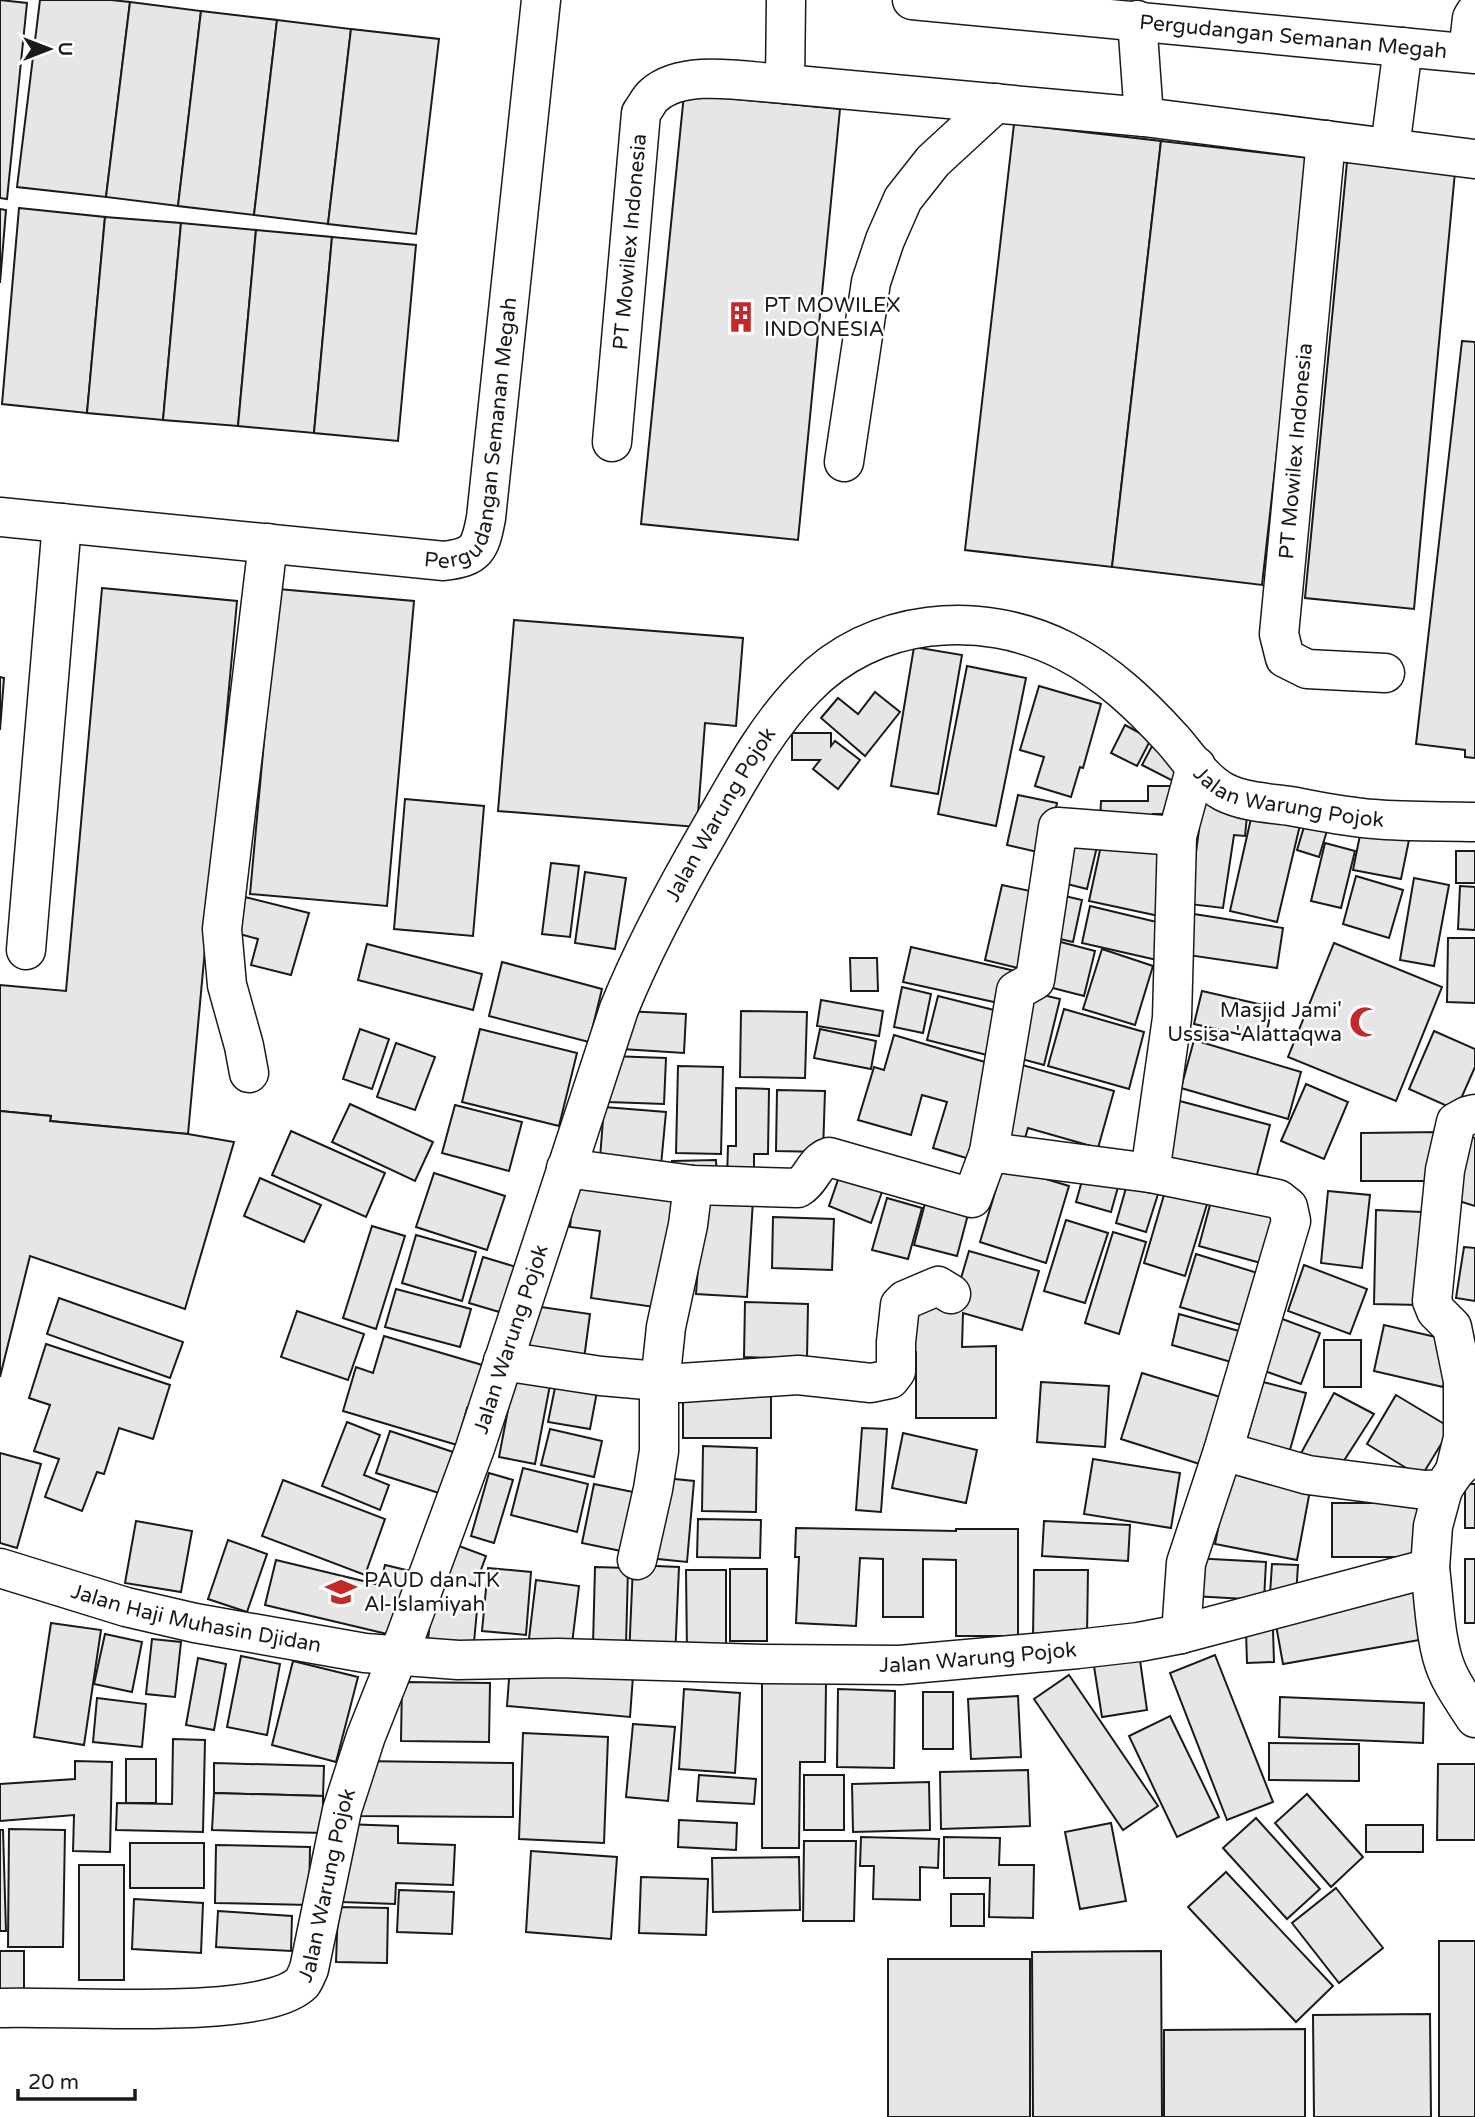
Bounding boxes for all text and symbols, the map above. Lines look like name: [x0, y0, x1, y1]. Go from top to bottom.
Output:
street label: Pergudangan Semanan Megah: [1138, 9, 1448, 64]
north arrow: [14, 14, 84, 84]
text: U: [54, 42, 76, 56]
street label: PT Mowilex Indonesia: [608, 133, 652, 351]
place label: PT MOWILEX INDONESIA: [764, 293, 901, 342]
street label: Pergudangan Semanan Megah: [423, 296, 522, 574]
building icon: PT MOWILEX INDONESIA: [724, 300, 758, 334]
street label: PT Mowilex Indonesia: [1274, 342, 1318, 560]
street label: Jalan Warung Pojok: [660, 722, 781, 906]
street label: Jalan Warung Pojok: [1188, 761, 1385, 832]
place label: Masjid Jami' Ussisa 'Alattaqwa: [1167, 998, 1342, 1047]
mosque icon: Masjid Jami' Ussisa 'Alattaqwa: [1348, 1005, 1382, 1039]
street label: Jalan Warung Pojok: [468, 1241, 553, 1437]
place label: PAUD dan TK Al-Islamiyah: [364, 1568, 500, 1617]
school or university icon: PAUD dan TK Al-Islamiyah: [324, 1575, 358, 1609]
street label: Jalan Haji Muhasin Djidan: [68, 1578, 323, 1658]
street label: Jalan Warung Pojok: [879, 1637, 1078, 1678]
street label: Jalan Warung Pojok: [292, 1785, 361, 1986]
scale bar: [18, 2058, 135, 2102]
text: 20 m: [28, 2070, 79, 2095]

